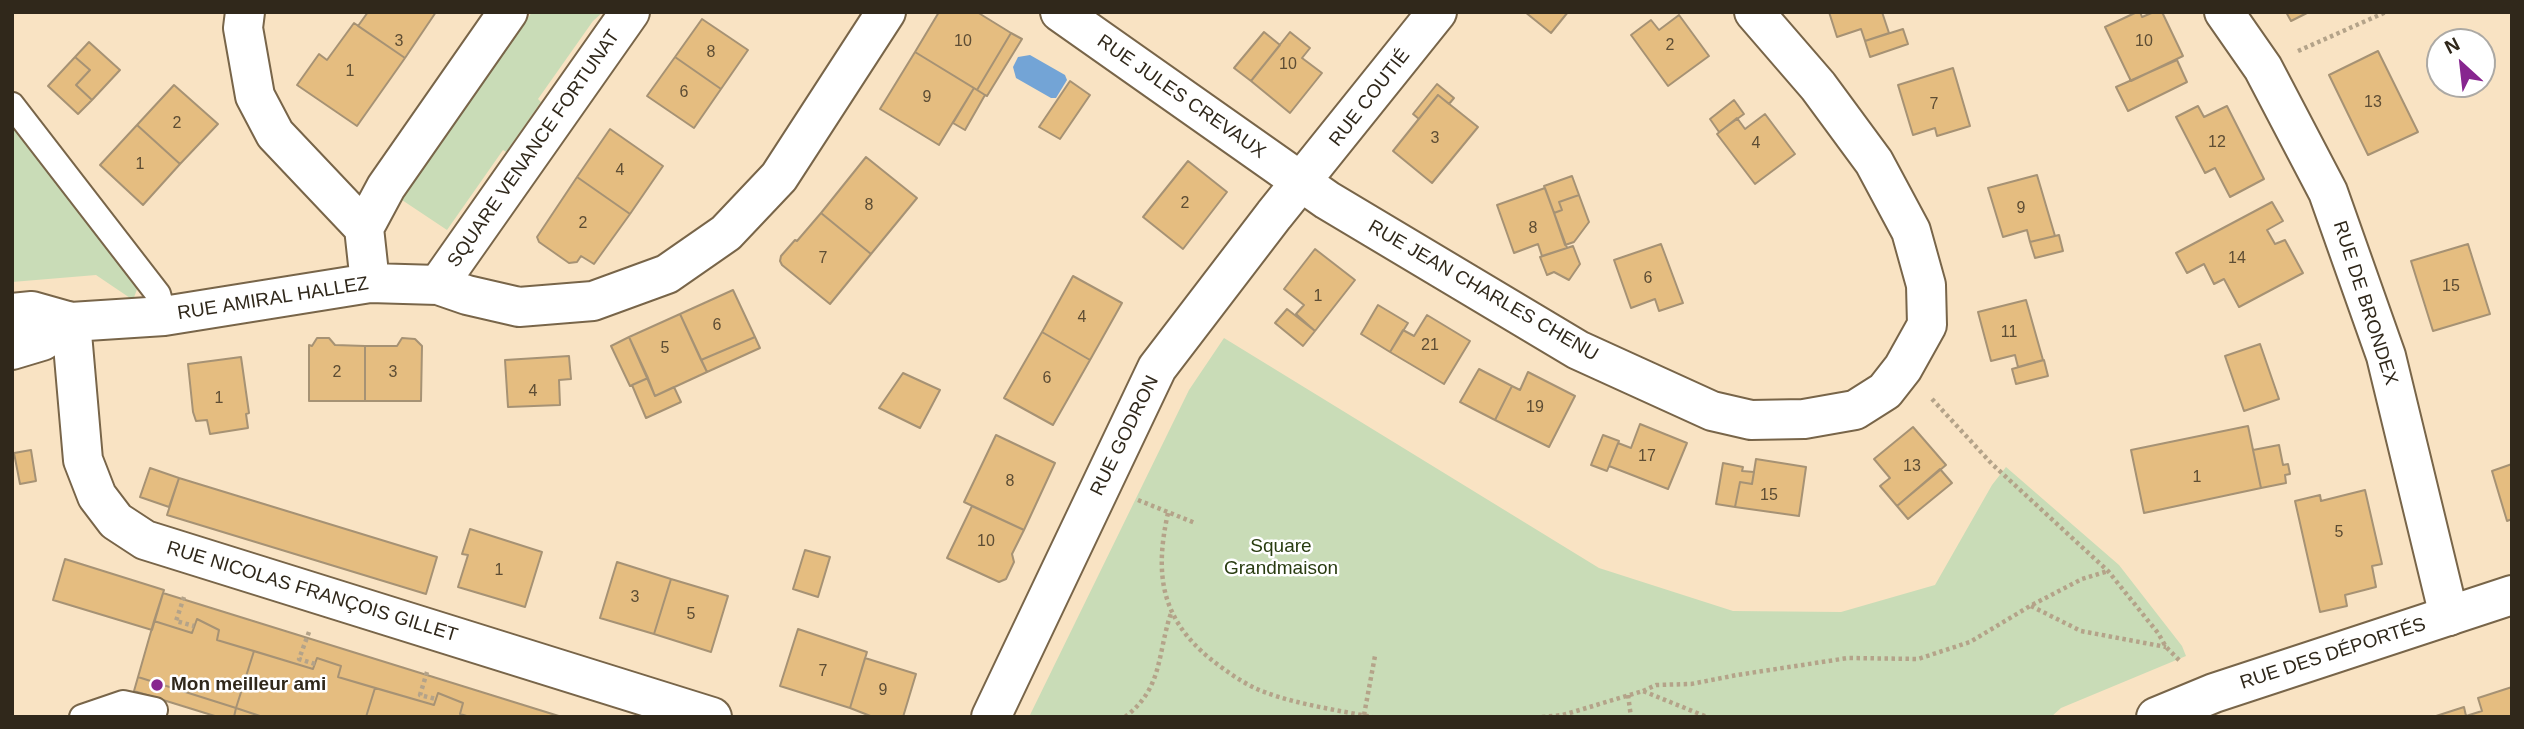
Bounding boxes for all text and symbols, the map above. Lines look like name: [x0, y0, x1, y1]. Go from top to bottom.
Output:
street label: SQUARE VENANCE FORTUNAT: [443, 26, 625, 272]
north arrow: [2426, 28, 2496, 98]
street label: RUE JULES CREVAUX: [1092, 30, 1270, 164]
house number: 3: [395, 32, 403, 52]
house number: 10: [954, 32, 972, 52]
house number: 10: [2135, 32, 2153, 52]
text: N: [2441, 33, 2463, 58]
house number: 2: [1666, 36, 1674, 56]
house number: 8: [707, 43, 715, 63]
street label: RUE COUTIÉ: [1325, 45, 1415, 151]
house number: 10: [1279, 55, 1297, 75]
house number: 1: [346, 62, 354, 82]
house number: 6: [680, 83, 688, 103]
house number: 9: [923, 88, 931, 108]
house number: 13: [2364, 93, 2382, 113]
house number: 7: [1930, 95, 1938, 115]
house number: 2: [173, 114, 181, 134]
house number: 3: [1431, 129, 1439, 149]
house number: 12: [2208, 133, 2226, 153]
house number: 4: [1752, 134, 1760, 154]
house number: 1: [136, 155, 144, 175]
house number: 4: [616, 161, 624, 181]
house number: 2: [1181, 194, 1189, 214]
house number: 8: [865, 196, 873, 216]
house number: 9: [2017, 199, 2025, 219]
house number: 2: [579, 214, 587, 234]
street label: RUE JEAN CHARLES CHENU: [1364, 216, 1602, 366]
street label: RUE DE BRONDEX: [2328, 218, 2402, 388]
house number: 8: [1529, 219, 1537, 239]
house number: 7: [819, 249, 827, 269]
house number: 14: [2228, 249, 2246, 269]
house number: 6: [1644, 269, 1652, 289]
street label: RUE AMIRAL HALLEZ: [176, 273, 370, 325]
house number: 15: [2442, 277, 2460, 297]
house number: 1: [1314, 287, 1322, 307]
house number: 4: [1078, 308, 1086, 328]
house number: 6: [713, 316, 721, 336]
house number: 11: [2001, 323, 2017, 343]
house number: 21: [1421, 336, 1439, 356]
house number: 5: [661, 339, 669, 359]
house number: 2: [333, 363, 341, 383]
house number: 3: [389, 363, 397, 383]
house number: 6: [1043, 369, 1051, 389]
street label: RUE GODRON: [1086, 372, 1164, 500]
house number: 4: [529, 382, 537, 402]
house number: 1: [215, 389, 223, 409]
house number: 19: [1526, 398, 1544, 418]
house number: 17: [1638, 447, 1656, 467]
house number: 13: [1903, 457, 1921, 477]
house number: 1: [2193, 468, 2201, 488]
house number: 8: [1006, 472, 1014, 492]
house number: 15: [1760, 486, 1778, 506]
house number: 5: [2335, 523, 2343, 543]
house number: 10: [977, 532, 995, 552]
park label: Square Grandmaison: [1224, 536, 1338, 580]
street label: RUE NICOLAS FRANÇOIS GILLET: [164, 537, 460, 647]
house number: 1: [495, 561, 503, 581]
house number: 3: [631, 588, 639, 608]
house number: 5: [687, 605, 695, 625]
street label: RUE DES DÉPORTÉS: [2237, 613, 2429, 695]
house number: 7: [819, 662, 827, 682]
place label: Mon meilleur ami: [171, 674, 326, 696]
marker: Mon meilleur ami: [149, 677, 165, 693]
house number: 9: [879, 681, 887, 701]

